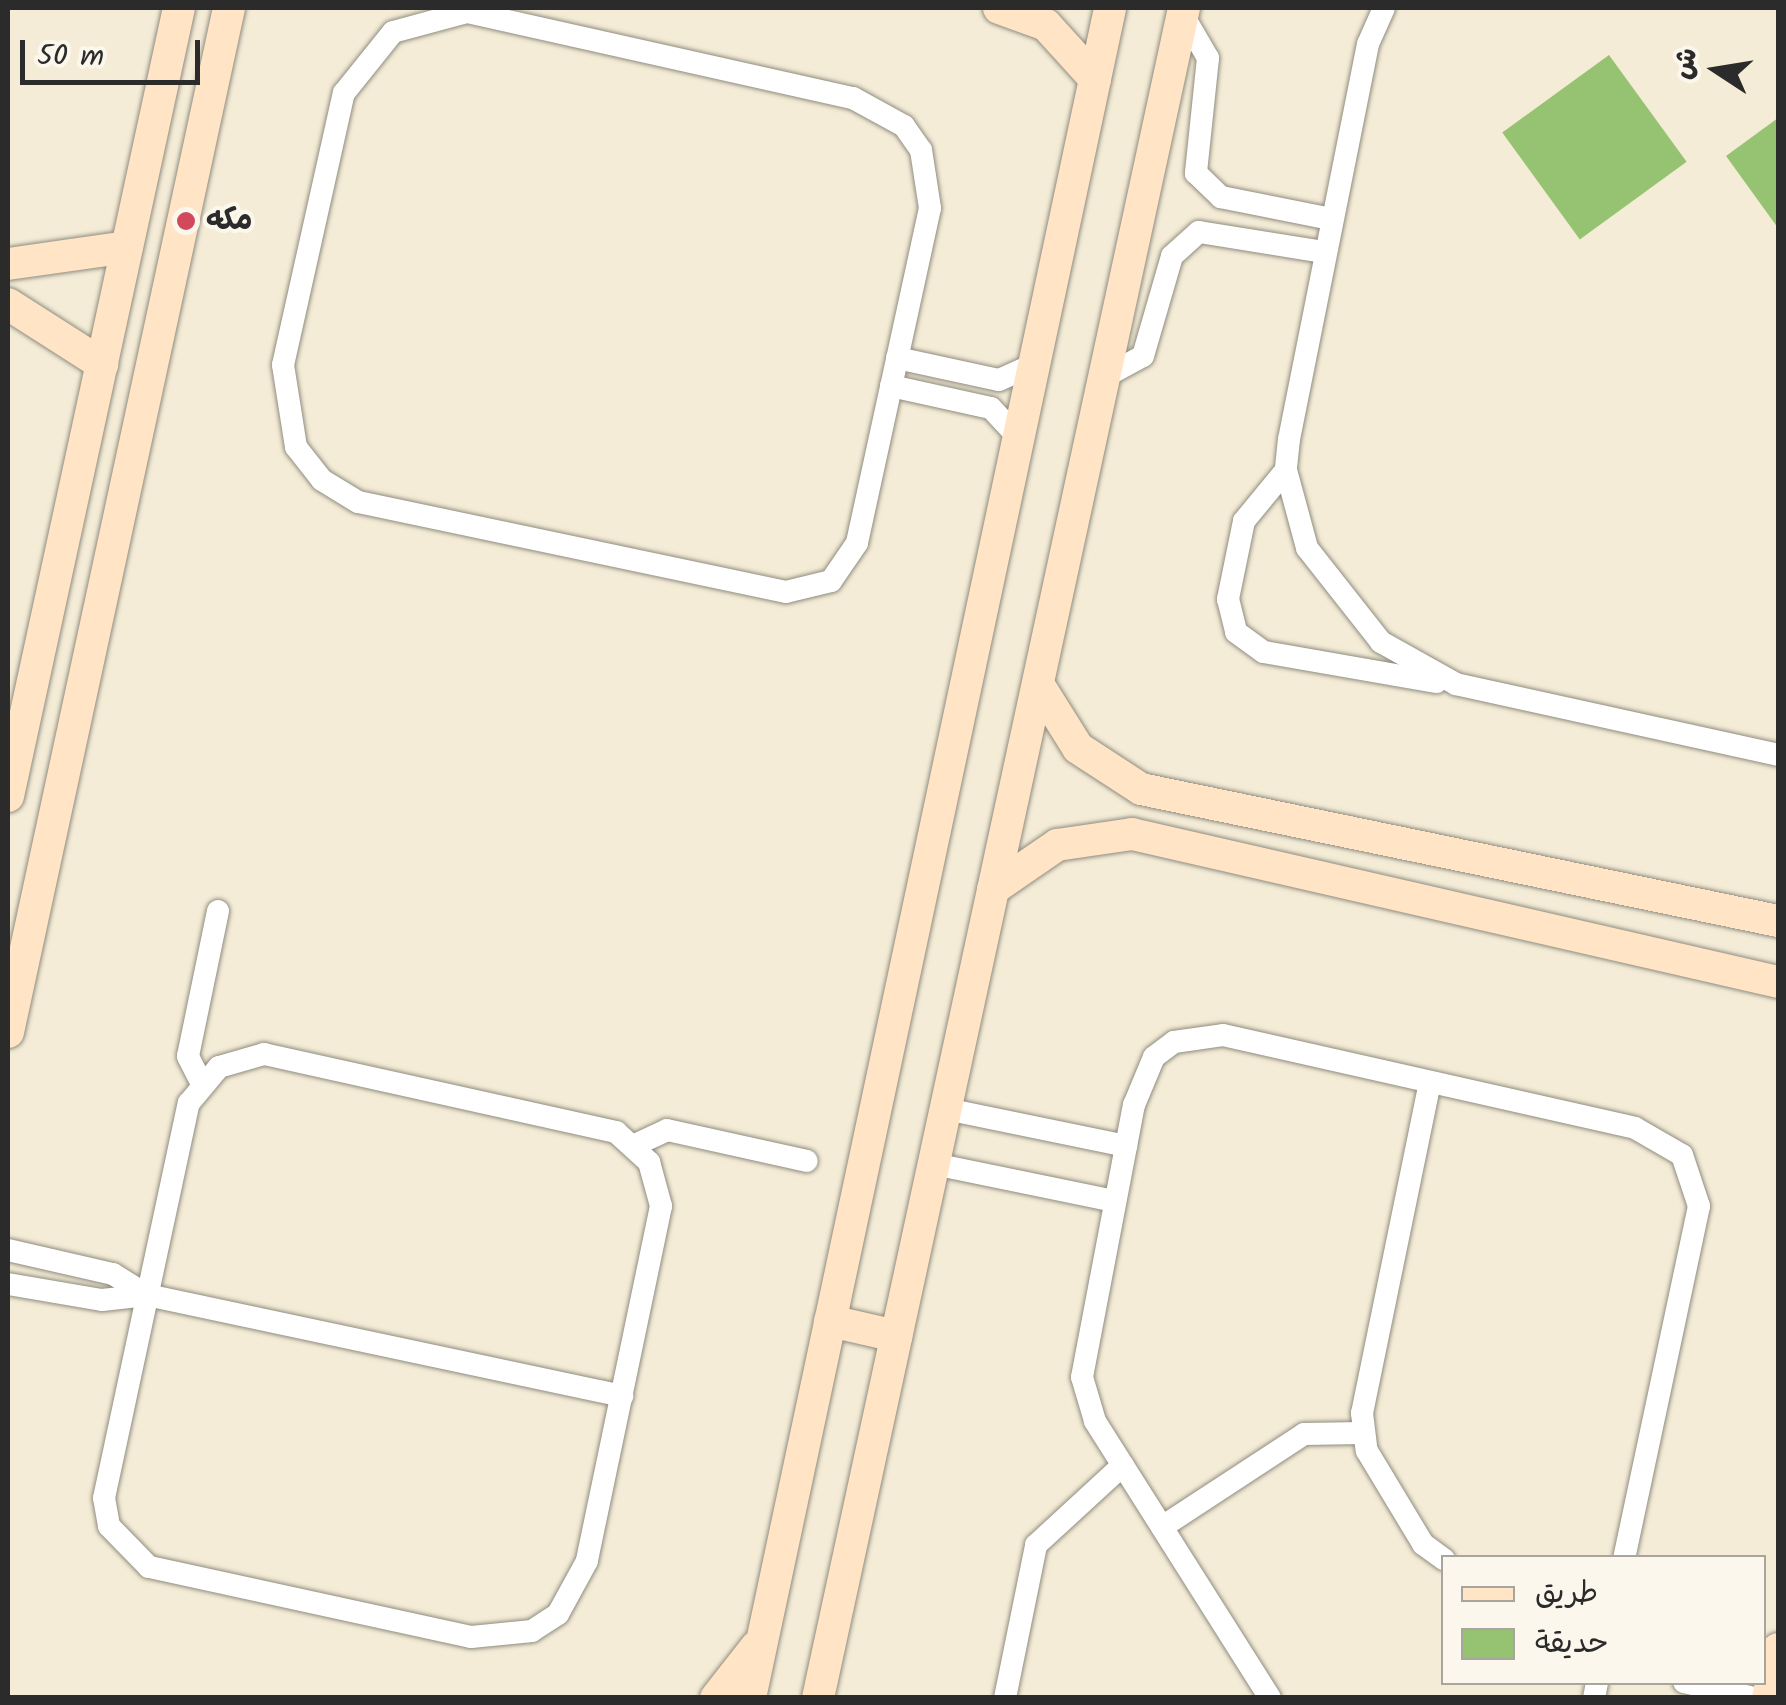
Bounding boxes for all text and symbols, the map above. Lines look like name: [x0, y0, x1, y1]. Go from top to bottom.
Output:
scale bar: [25, 20, 205, 82]
north arrow: [1666, 20, 1766, 120]
text: 50 m: [37, 33, 104, 81]
text: ش: [1661, 44, 1711, 83]
place label: مكه: [206, 203, 252, 239]
marker: مكه: [175, 210, 197, 232]
legend: [1441, 1555, 1766, 1685]
text: طريق: [1535, 1570, 1598, 1618]
text: حديقة: [1535, 1620, 1609, 1668]

